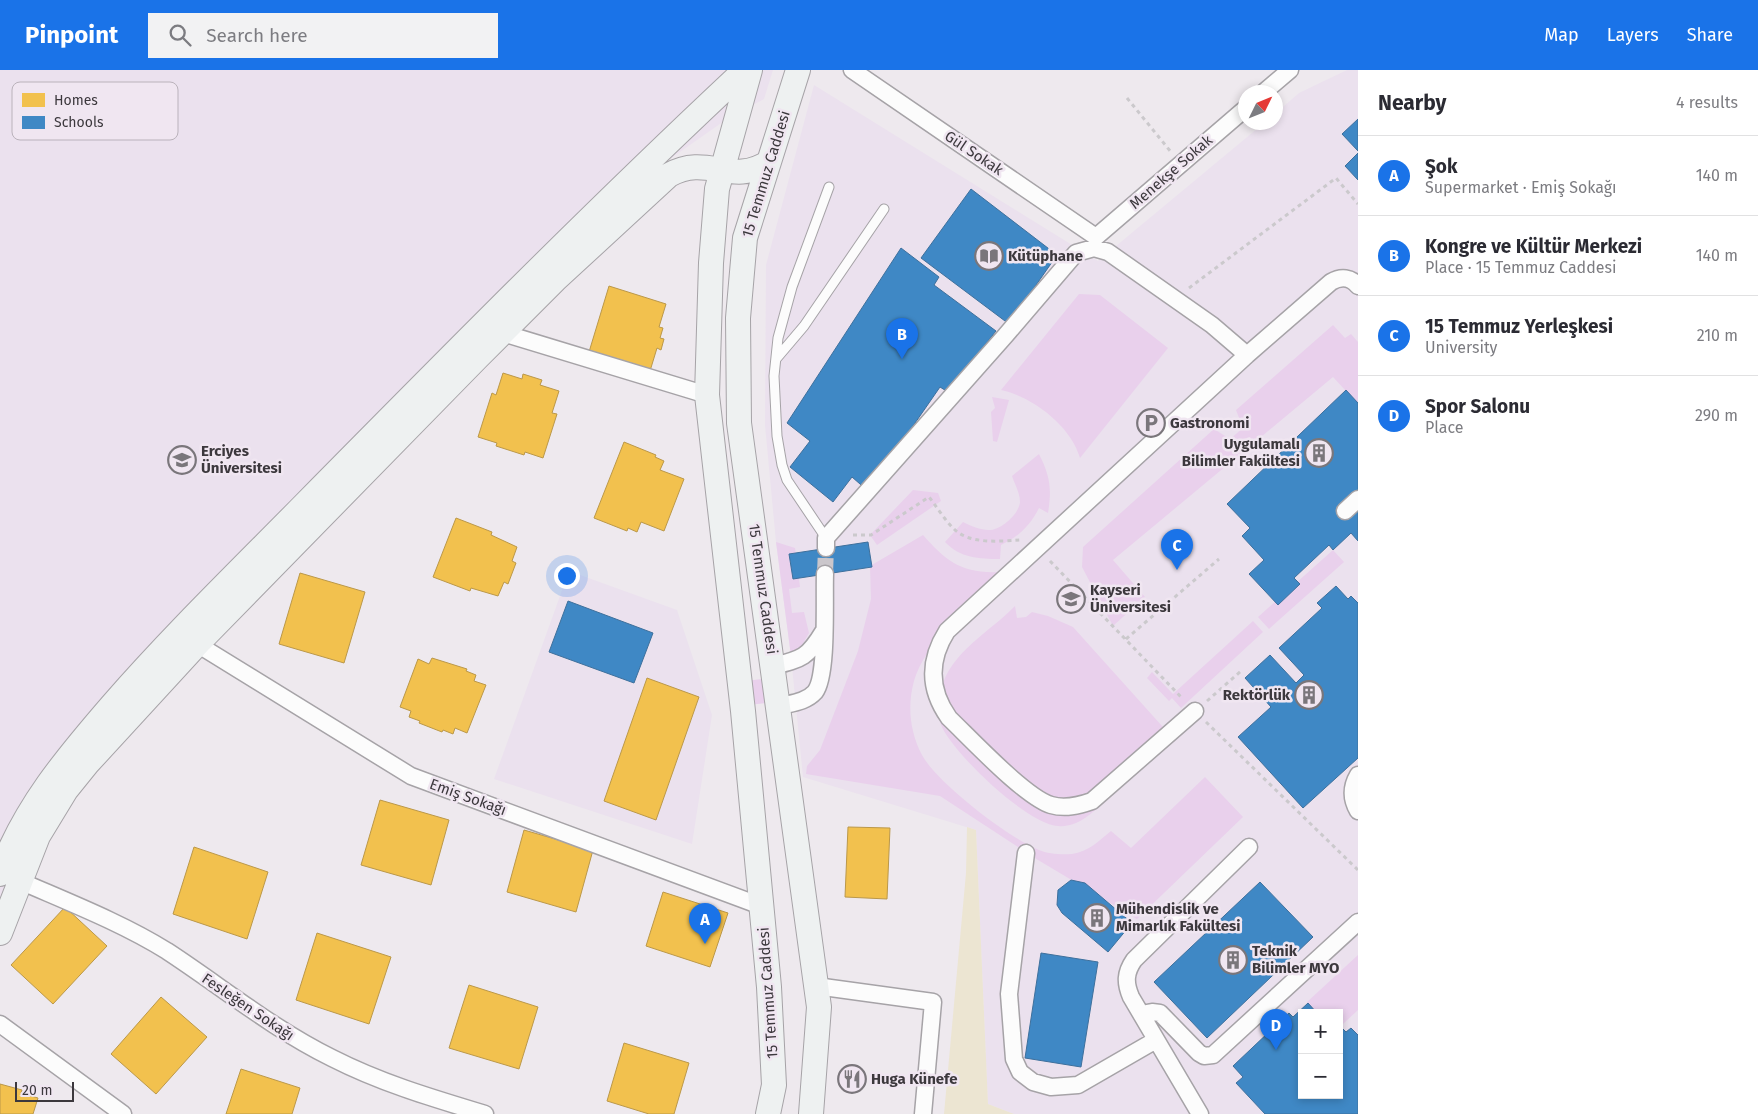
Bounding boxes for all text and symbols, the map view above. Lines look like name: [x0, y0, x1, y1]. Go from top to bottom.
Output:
search box: [148, 13, 498, 58]
text: Pinpoint: [25, 21, 118, 49]
icon: search: [166, 21, 194, 49]
text: Search here: [206, 24, 308, 47]
text: Map: [1544, 24, 1579, 46]
text: Layers: [1607, 24, 1659, 46]
text: Share: [1687, 24, 1733, 46]
legend: [12, 82, 178, 140]
north arrow: [1238, 85, 1283, 130]
text: Nearby: [1378, 90, 1446, 116]
text: Homes: [54, 92, 98, 109]
text: 4 results: [1676, 93, 1738, 112]
street label: 15 Temmuz Caddesi: [738, 108, 794, 240]
text: Schools: [54, 114, 104, 131]
street label: Gül Sokak: [941, 127, 1007, 179]
street label: Menekşe Sokak: [1126, 131, 1216, 213]
text: Şok: [1425, 155, 1457, 178]
text: A: [1389, 166, 1399, 185]
text: 140 m: [1696, 166, 1738, 185]
text: Supermarket · Emiş Sokağı: [1425, 178, 1617, 197]
text: Kongre ve Kültür Merkezi: [1425, 235, 1642, 258]
library icon: Kütüphane: [974, 241, 1004, 271]
text: B: [1389, 246, 1399, 265]
text: 140 m: [1696, 246, 1738, 265]
place label: Kütüphane: [1008, 247, 1083, 265]
text: Place · 15 Temmuz Caddesi: [1425, 258, 1616, 277]
text: 15 Temmuz Yerleşkesi: [1425, 315, 1613, 338]
pin: B: [886, 318, 918, 359]
text: C: [1389, 326, 1399, 345]
text: 210 m: [1697, 326, 1738, 345]
text: University: [1425, 338, 1498, 357]
text: Spor Salonu: [1425, 395, 1530, 418]
text: D: [1389, 406, 1399, 425]
text: 290 m: [1695, 406, 1738, 425]
parking icon: Gastronomi: [1136, 408, 1166, 438]
place label: Gastronomi: [1170, 414, 1249, 432]
text: Place: [1425, 418, 1464, 437]
place label: Uygulamalı Bilimler Fakültesi: [1182, 435, 1300, 470]
building icon: Uygulamalı Bilimler Fakültesi: [1304, 438, 1334, 468]
place label: Erciyes Üniversitesi: [201, 442, 282, 477]
school or university icon: Erciyes Üniversitesi: [167, 445, 197, 475]
street label: 15 Temmuz Caddesi: [745, 522, 781, 656]
pin: C: [1161, 529, 1193, 570]
your location: [554, 563, 580, 589]
place label: Kayseri Üniversitesi: [1090, 581, 1171, 616]
school or university icon: Kayseri Üniversitesi: [1056, 584, 1086, 614]
building icon: Rektörlük: [1294, 680, 1324, 710]
place label: Rektörlük: [1223, 686, 1291, 704]
street label: Emiş Sokağı: [427, 775, 509, 819]
place label: Mühendislik ve Mimarlık Fakültesi: [1116, 900, 1241, 935]
pin: A: [689, 903, 721, 944]
building icon: Mühendislik ve Mimarlık Fakültesi: [1082, 903, 1112, 933]
street label: 15 Temmuz Caddesi: [754, 927, 782, 1059]
place label: Teknik Bilimler MYO: [1252, 942, 1339, 977]
building icon: Teknik Bilimler MYO: [1218, 945, 1248, 975]
street label: Fesleğen Sokağı: [198, 969, 298, 1045]
pin: D: [1260, 1009, 1292, 1050]
map controls: [1298, 1009, 1343, 1099]
button: +: [1298, 1009, 1343, 1054]
button: −: [1298, 1054, 1343, 1099]
restaurant icon: Huga Künefe: [837, 1064, 867, 1094]
place label: Huga Künefe: [871, 1070, 958, 1088]
scale bar: [15, 1079, 74, 1102]
text: 20 m: [22, 1082, 52, 1099]

